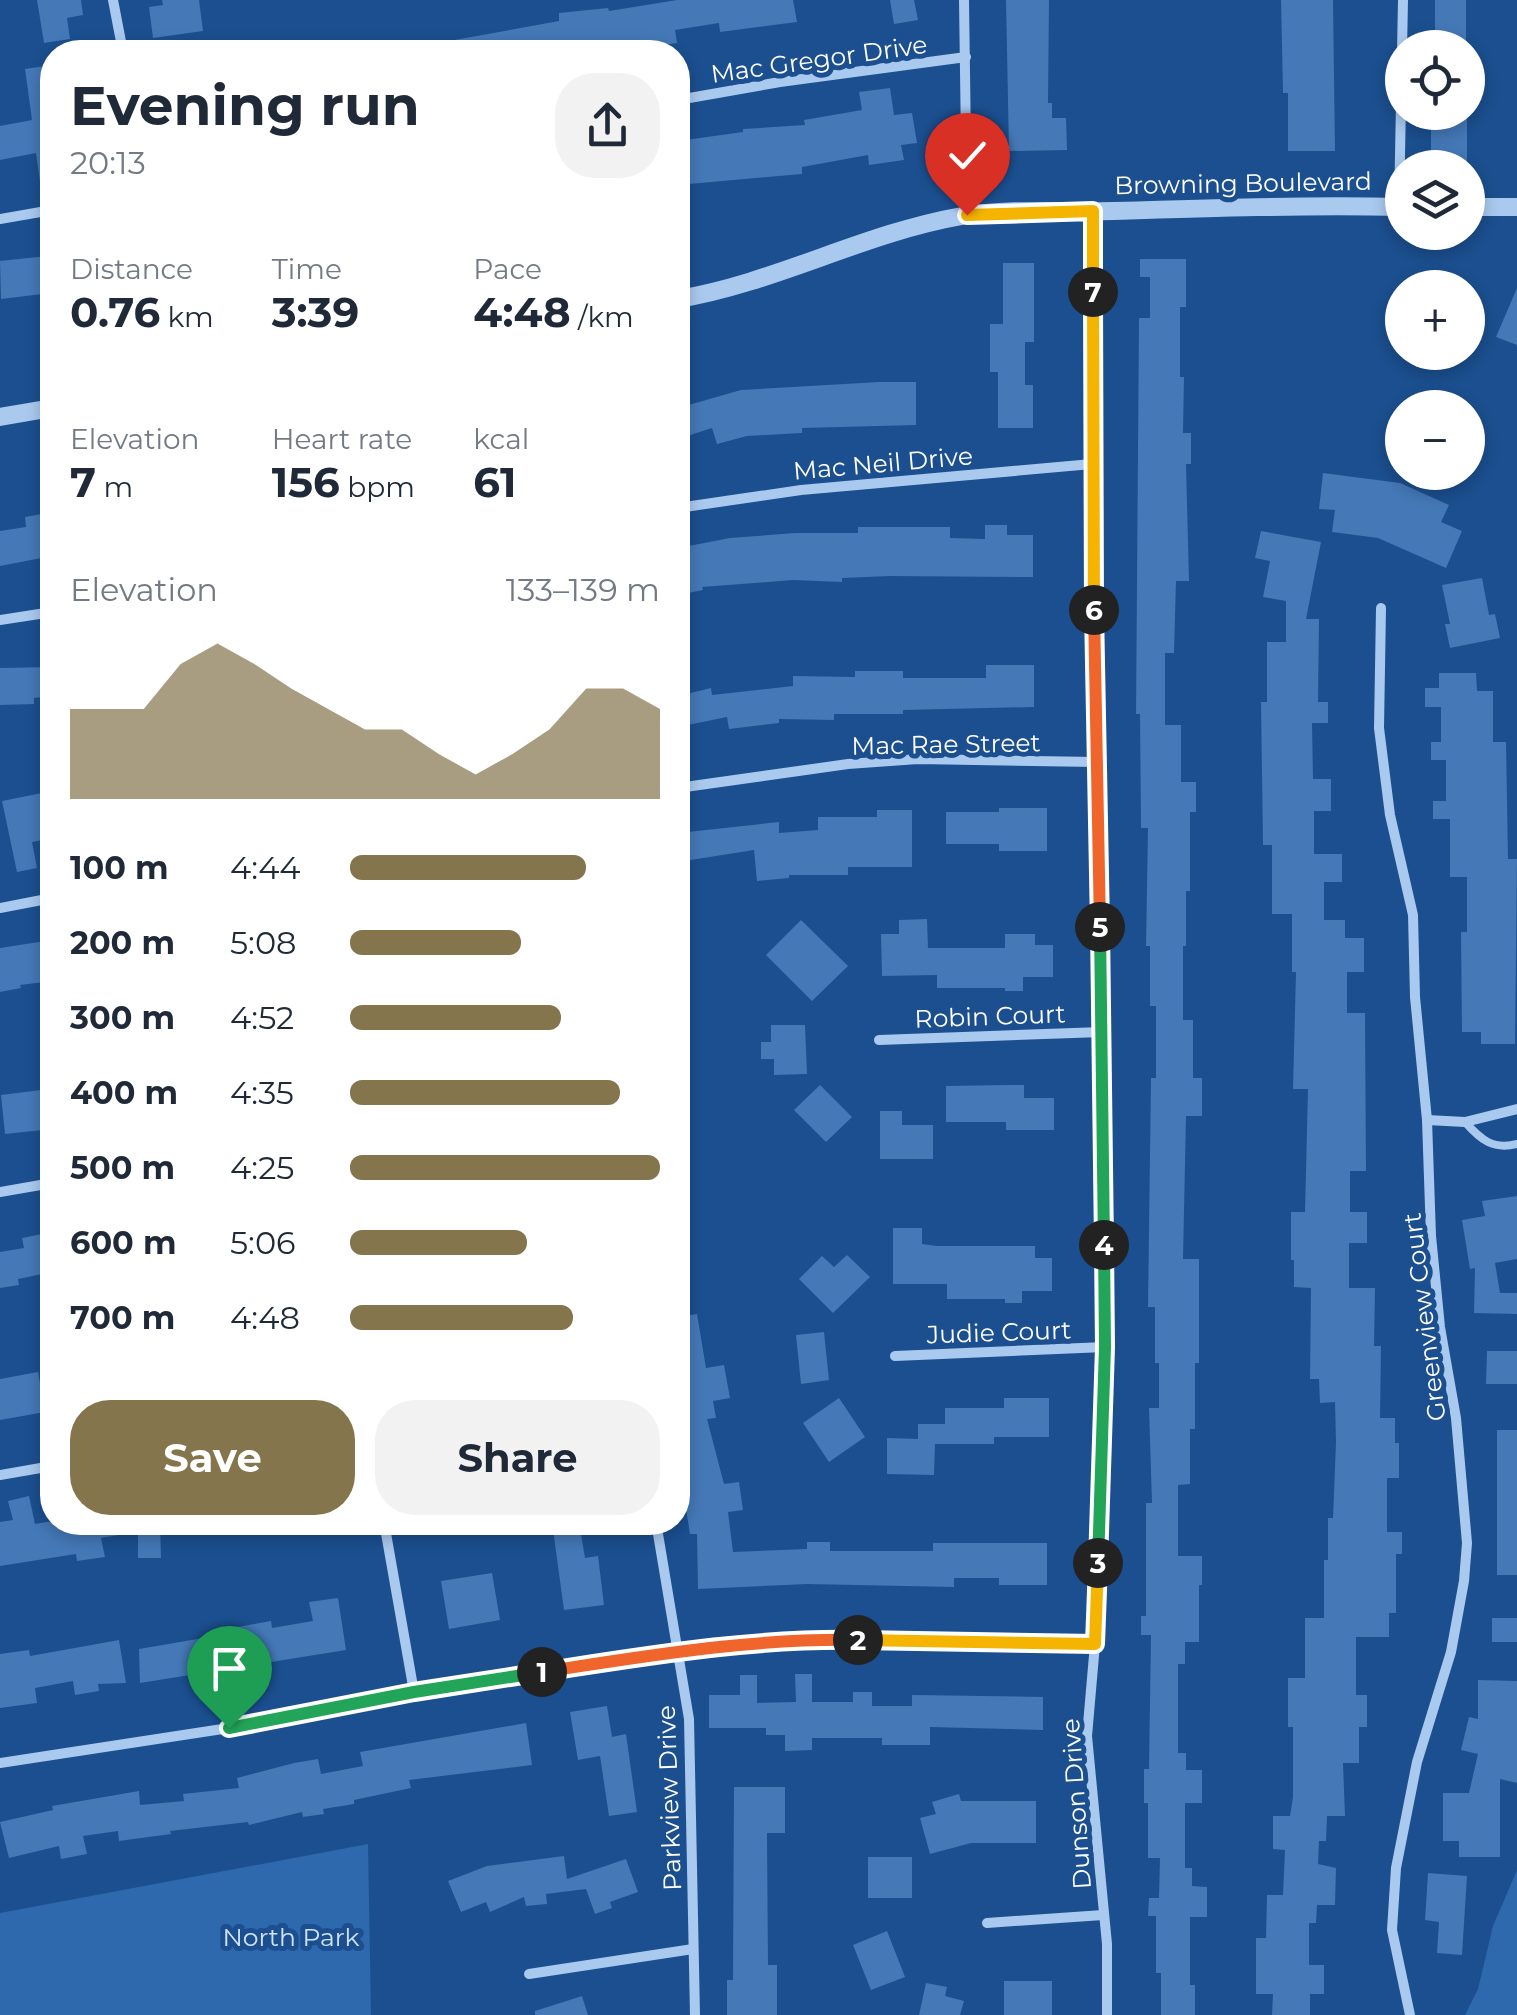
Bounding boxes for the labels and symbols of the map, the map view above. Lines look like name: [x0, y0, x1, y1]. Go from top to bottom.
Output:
street label: Mac Gregor Drive: [709, 29, 929, 89]
pin: [925, 113, 1010, 216]
street label: Browning Boulevard: [1114, 166, 1372, 200]
pin: 7: [1068, 267, 1118, 317]
street label: Mac Neil Drive: [792, 440, 974, 486]
pin: 6: [1069, 585, 1119, 635]
street label: Mac Rae Street: [851, 727, 1041, 761]
pin: 5: [1075, 902, 1125, 952]
street label: Robin Court: [914, 998, 1066, 1034]
street label: Greenview Court: [1396, 1211, 1452, 1423]
pin: 4: [1079, 1220, 1129, 1270]
street label: Judie Court: [925, 1314, 1072, 1350]
pin: 3: [1073, 1538, 1123, 1588]
pin: 2: [833, 1615, 883, 1665]
pin: [187, 1626, 272, 1729]
pin: 1: [517, 1647, 567, 1697]
street label: Parkview Drive: [651, 1705, 687, 1891]
street label: Dunson Drive: [1055, 1718, 1097, 1890]
park label: North Park: [222, 1922, 360, 1952]

